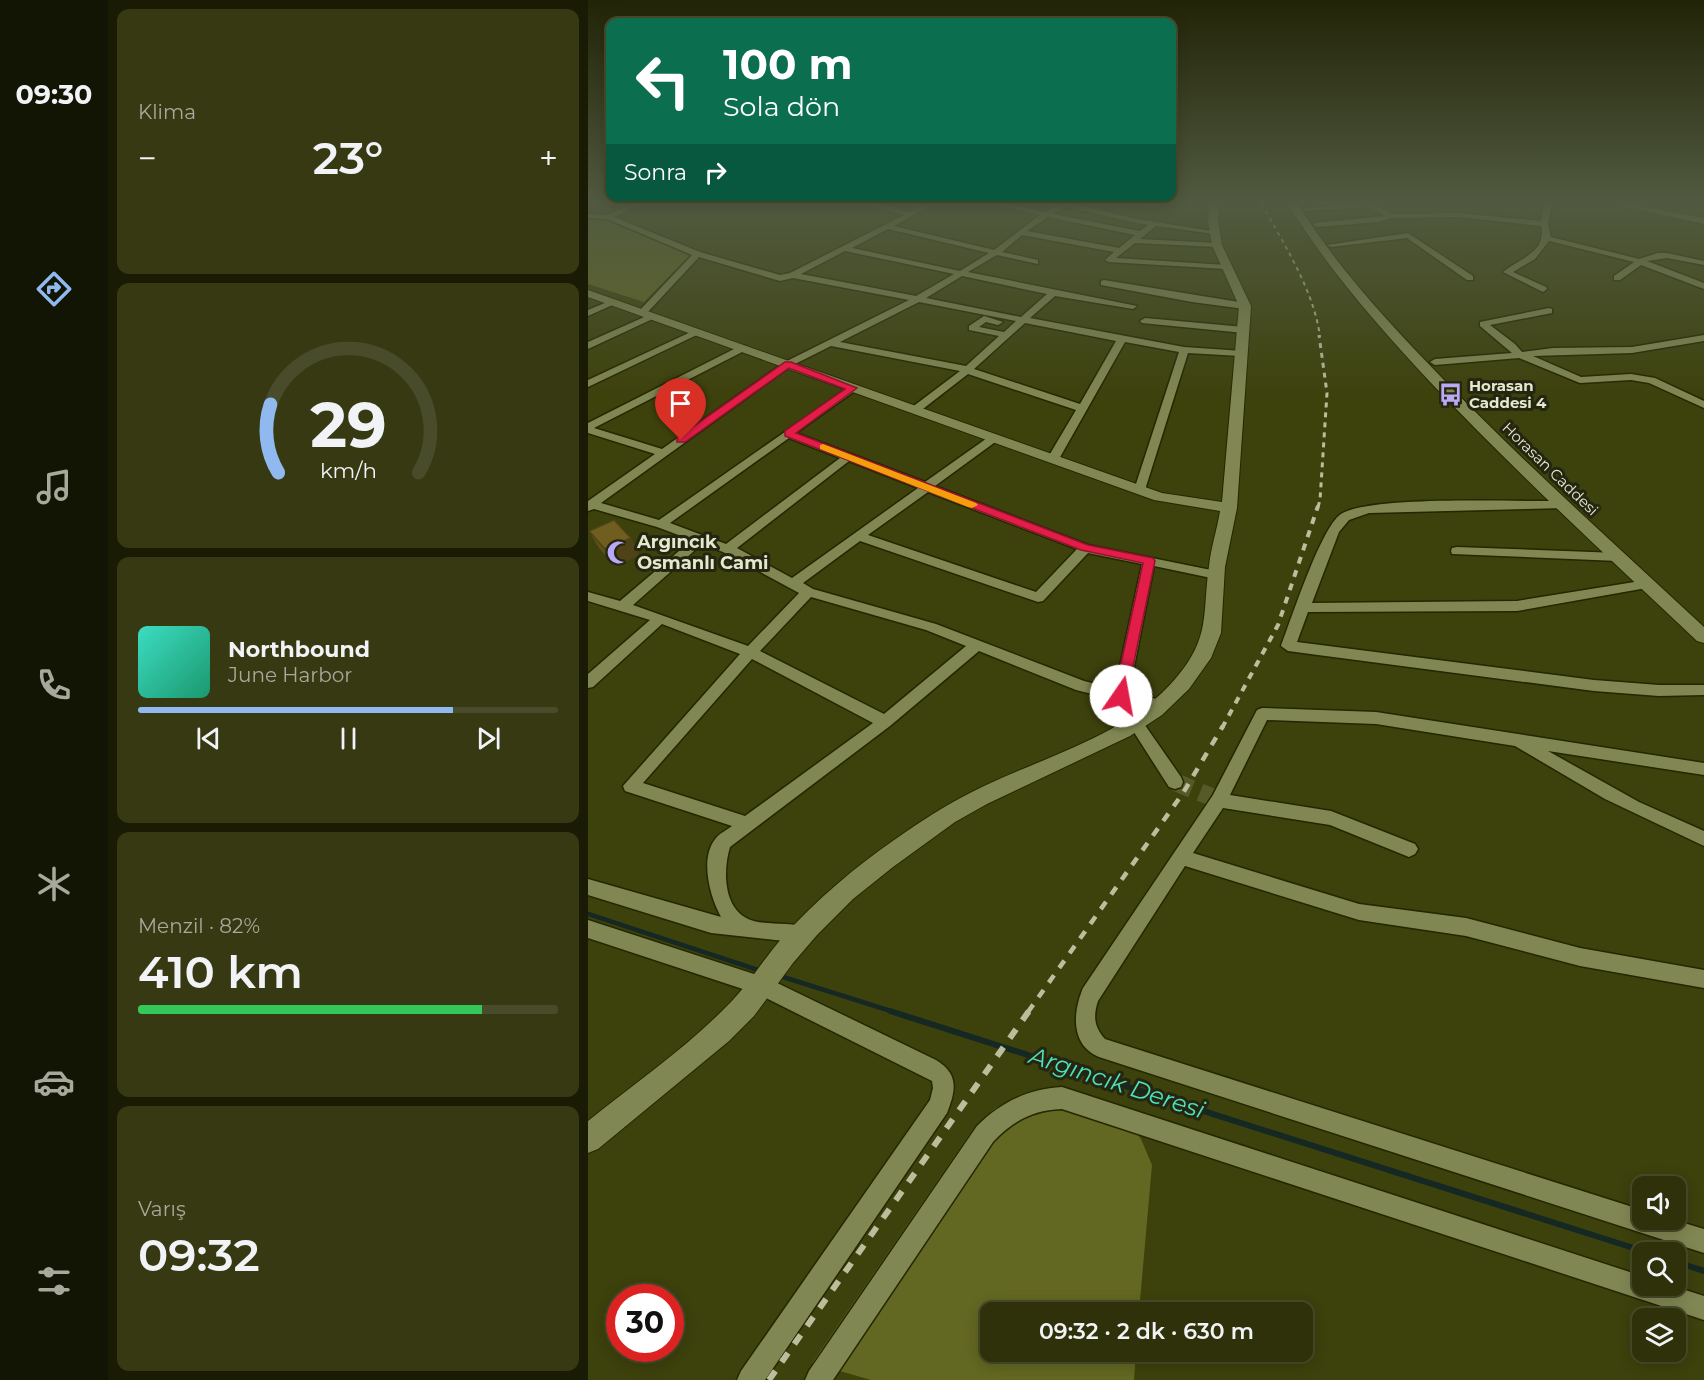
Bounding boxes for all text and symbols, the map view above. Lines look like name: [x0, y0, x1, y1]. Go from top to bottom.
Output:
text: 100 m: [723, 38, 852, 90]
icon: left: [624, 42, 702, 120]
text: 09:30: [16, 78, 92, 111]
text: Sola dön: [723, 90, 840, 123]
text: Klima: [138, 100, 196, 124]
text: 23°: [313, 130, 383, 185]
text: −: [138, 138, 157, 178]
text: +: [539, 138, 558, 178]
icon: right: [699, 156, 732, 189]
text: Sonra: [624, 159, 687, 186]
icon: directions: [33, 268, 75, 310]
place label: Horasan Caddesi 4: [1469, 376, 1547, 412]
pin: [655, 378, 706, 440]
bus stop icon: Horasan Caddesi 4: [1438, 382, 1464, 408]
text: 29: [310, 387, 386, 463]
icon: arrive: [664, 387, 697, 420]
street label: Horasan Caddesi: [1498, 418, 1602, 519]
text: km/h: [319, 457, 377, 483]
icon: music: [33, 466, 75, 508]
place label: Argıncık Osmanlı Cami: [636, 531, 768, 574]
mosque icon: Argıncık Osmanlı Cami: [606, 539, 632, 565]
text: Northbound: [228, 636, 370, 663]
text: June Harbor: [228, 663, 352, 687]
icon: phone: [33, 664, 75, 706]
position arrow: [1089, 664, 1153, 728]
icon: previous: [192, 722, 225, 755]
icon: pause: [332, 722, 365, 755]
icon: next: [472, 722, 505, 755]
icon: climate: [33, 863, 75, 905]
text: Menzil · 82%: [138, 914, 260, 938]
text: 410 km: [138, 944, 303, 999]
water label: Argıncık Deresi: [1024, 1040, 1209, 1125]
icon: car: [33, 1061, 75, 1103]
map controls: [1632, 1176, 1686, 1362]
button: sound: [1632, 1176, 1686, 1230]
text: Varış: [138, 1197, 186, 1221]
text: 09:32: [138, 1227, 260, 1282]
button: search: [1632, 1242, 1686, 1296]
icon: filters: [33, 1260, 75, 1302]
speed limit sign: 30: [606, 1284, 684, 1362]
button: layers: [1632, 1308, 1686, 1362]
text: 09:32 · 2 dk · 630 m: [1039, 1318, 1254, 1345]

